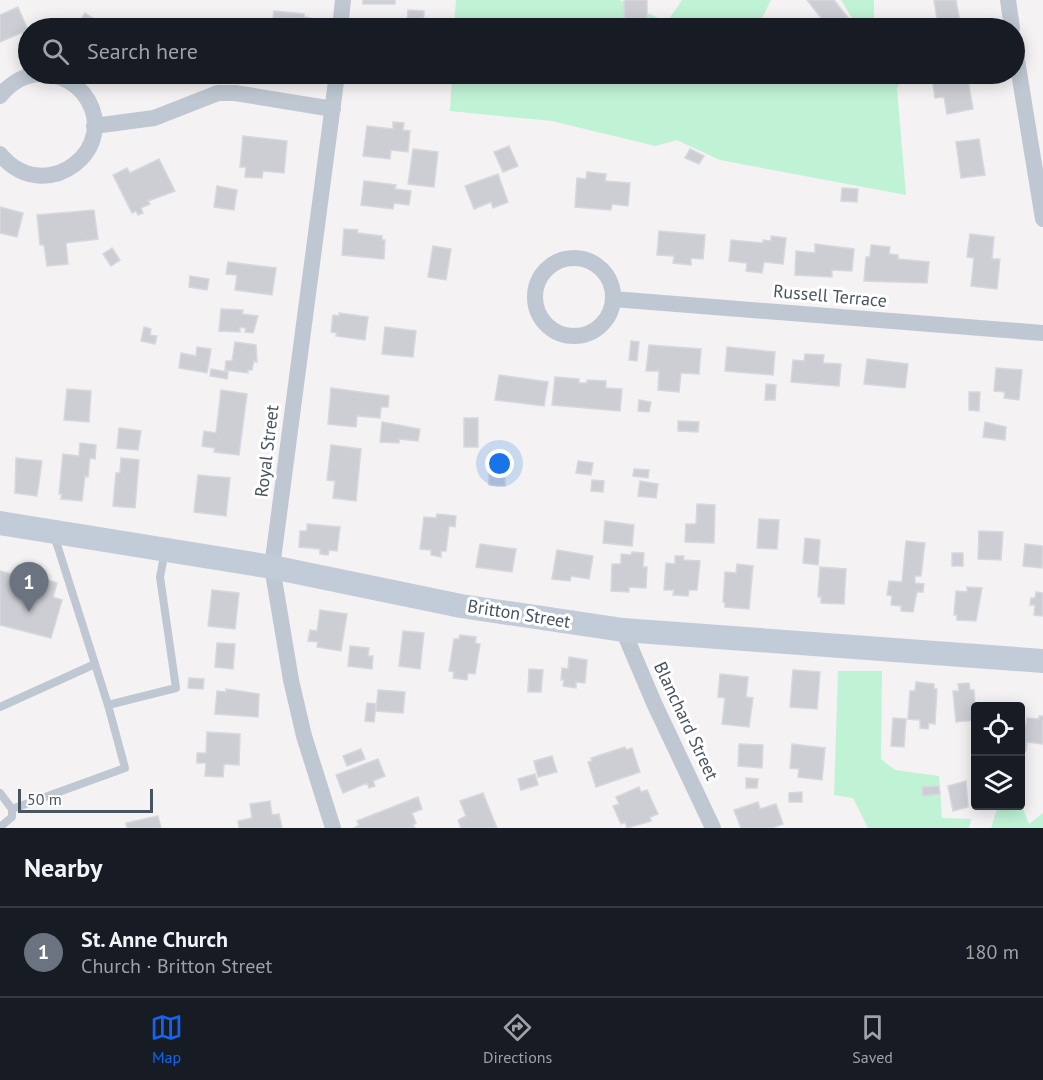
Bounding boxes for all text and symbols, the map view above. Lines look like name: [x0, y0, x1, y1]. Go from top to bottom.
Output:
search box: [18, 18, 1025, 84]
icon: search: [39, 35, 72, 68]
text: Search here: [87, 37, 198, 65]
street label: Russell Terrace: [772, 279, 888, 312]
street label: Royal Street: [249, 404, 284, 498]
your location: [485, 449, 514, 478]
pin: 1: [9, 562, 48, 612]
street label: Britton Street: [466, 594, 572, 633]
street label: Blanchard Street: [649, 658, 724, 784]
map controls: [971, 702, 1025, 810]
button: locate: [971, 702, 1025, 756]
button: layers: [971, 756, 1025, 810]
scale bar: [18, 786, 153, 814]
text: 50 m: [27, 789, 62, 809]
text: Nearby: [24, 851, 102, 884]
text: St. Anne Church: [81, 925, 228, 953]
text: 1: [38, 939, 49, 965]
text: 180 m: [965, 939, 1019, 965]
text: Church · Britton Street: [81, 953, 272, 979]
tab: Map: [150, 1011, 183, 1067]
tab: Directions: [483, 1011, 552, 1067]
tab: Saved: [852, 1011, 893, 1067]

